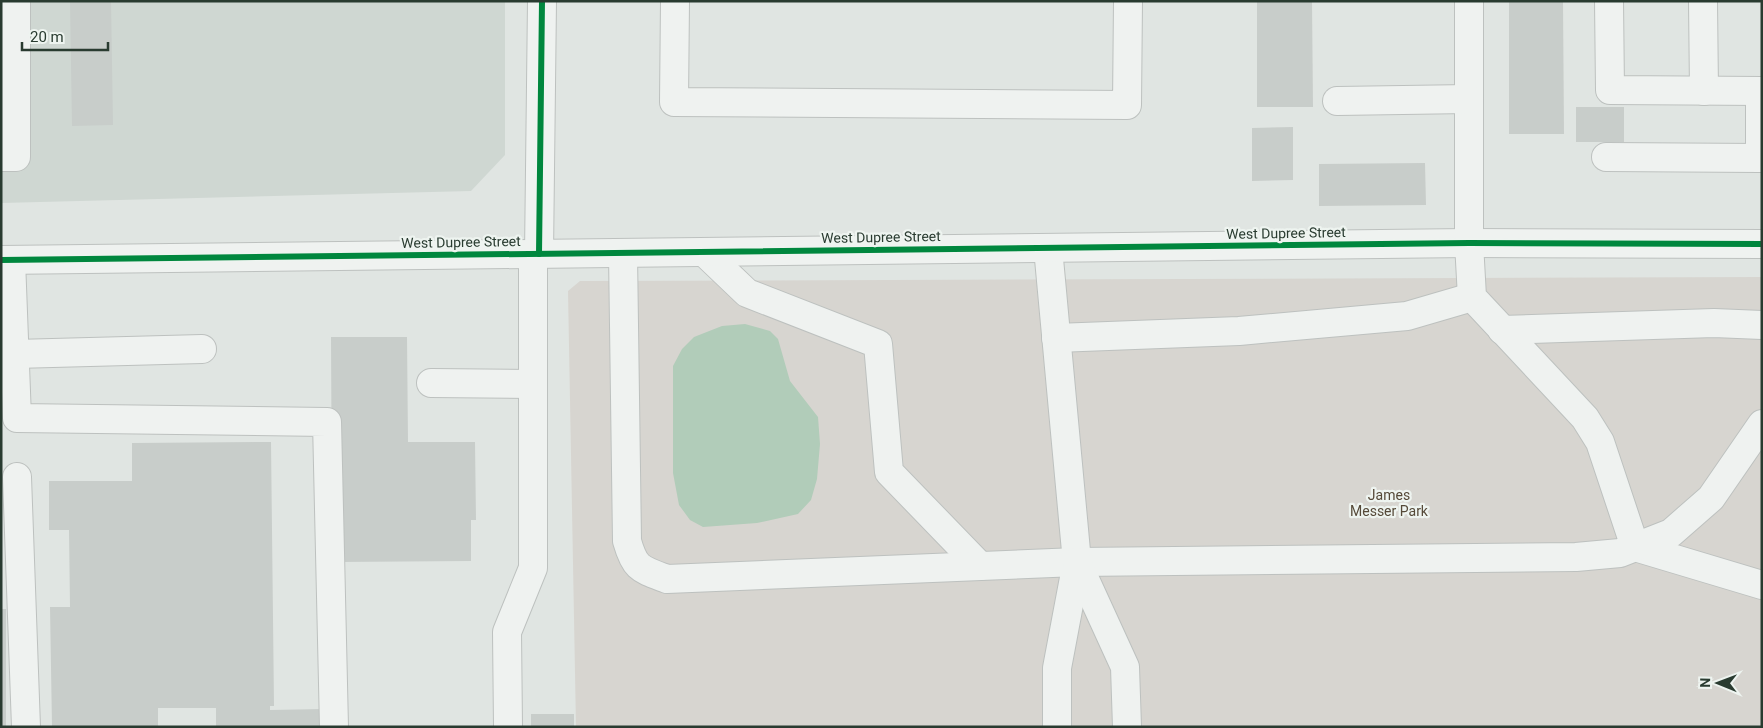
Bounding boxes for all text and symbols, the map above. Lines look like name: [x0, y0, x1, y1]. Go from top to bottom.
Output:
scale bar: [22, 20, 109, 52]
text: 20 m: [30, 28, 64, 46]
street label: West Dupree Street: [1226, 224, 1346, 242]
street label: West Dupree Street: [821, 228, 941, 246]
street label: West Dupree Street: [401, 233, 521, 251]
park label: James Messer Park: [1350, 487, 1429, 519]
north arrow: [1693, 658, 1743, 708]
text: N: [1697, 678, 1713, 688]

